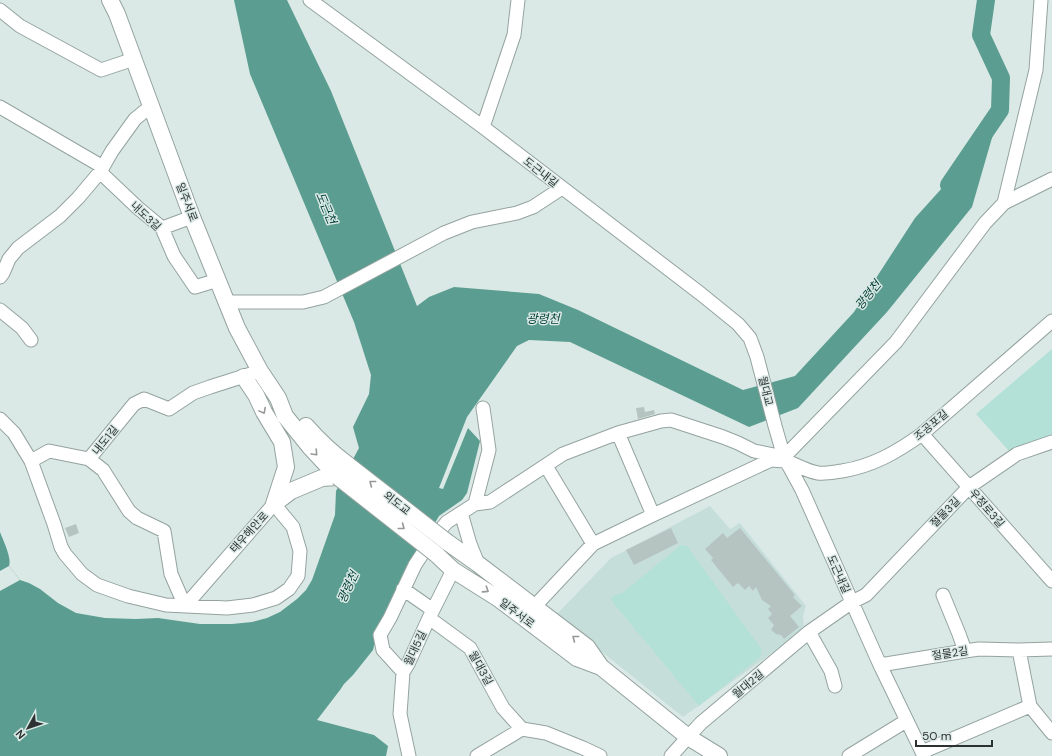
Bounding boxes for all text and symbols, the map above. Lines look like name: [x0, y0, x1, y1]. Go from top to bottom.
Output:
street label: 도근내길: [521, 154, 561, 190]
street label: 일주서로: [173, 181, 201, 223]
water label: 도근천: [312, 190, 341, 228]
street label: 내도3길: [128, 198, 164, 234]
water label: 광령천: [851, 276, 886, 313]
water label: 광령천: [526, 311, 562, 327]
street label: 월대교: [756, 375, 776, 407]
one-way arrow: [259, 406, 266, 414]
street label: 조공포길: [911, 407, 951, 443]
street label: 내도1길: [89, 422, 121, 458]
one-way arrow: [310, 448, 318, 456]
one-way arrow: [369, 481, 376, 488]
street label: 우정로3길: [966, 486, 1008, 530]
street label: 외도교: [381, 488, 413, 518]
street label: 절물3길: [927, 494, 963, 530]
street label: 태우해안로: [227, 509, 271, 555]
one-way arrow: [397, 522, 404, 529]
street label: 도근내길: [824, 553, 854, 595]
water label: 광령천: [334, 567, 363, 605]
one-way arrow: [482, 586, 489, 593]
street label: 일주서로: [497, 595, 537, 631]
street label: 월대5길: [401, 628, 429, 668]
one-way arrow: [573, 636, 580, 643]
street label: 절물2길: [931, 643, 969, 663]
street label: 월대3길: [466, 648, 496, 688]
street label: 월대2길: [729, 667, 767, 701]
north arrow: [8, 708, 48, 748]
scale bar: [916, 722, 992, 748]
text: N: [12, 727, 28, 742]
text: 50 m: [922, 728, 951, 744]

